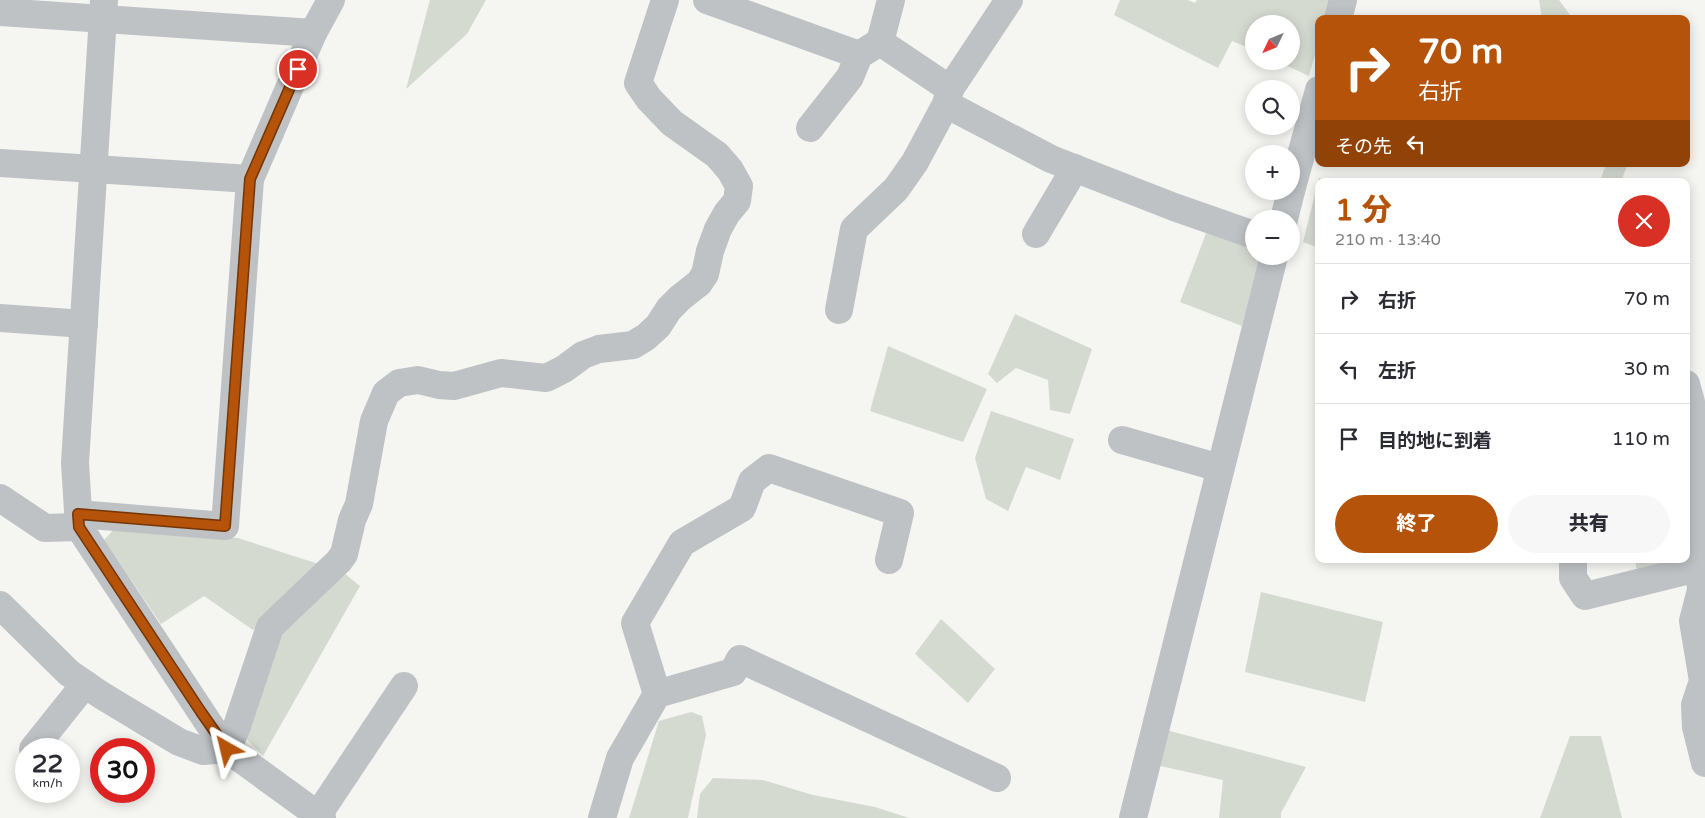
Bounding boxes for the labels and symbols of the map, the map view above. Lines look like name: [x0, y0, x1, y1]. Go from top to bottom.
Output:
north arrow: [1245, 15, 1300, 70]
pin: [277, 48, 319, 90]
position arrow: [200, 722, 252, 774]
speed limit sign: 30: [90, 738, 155, 803]

